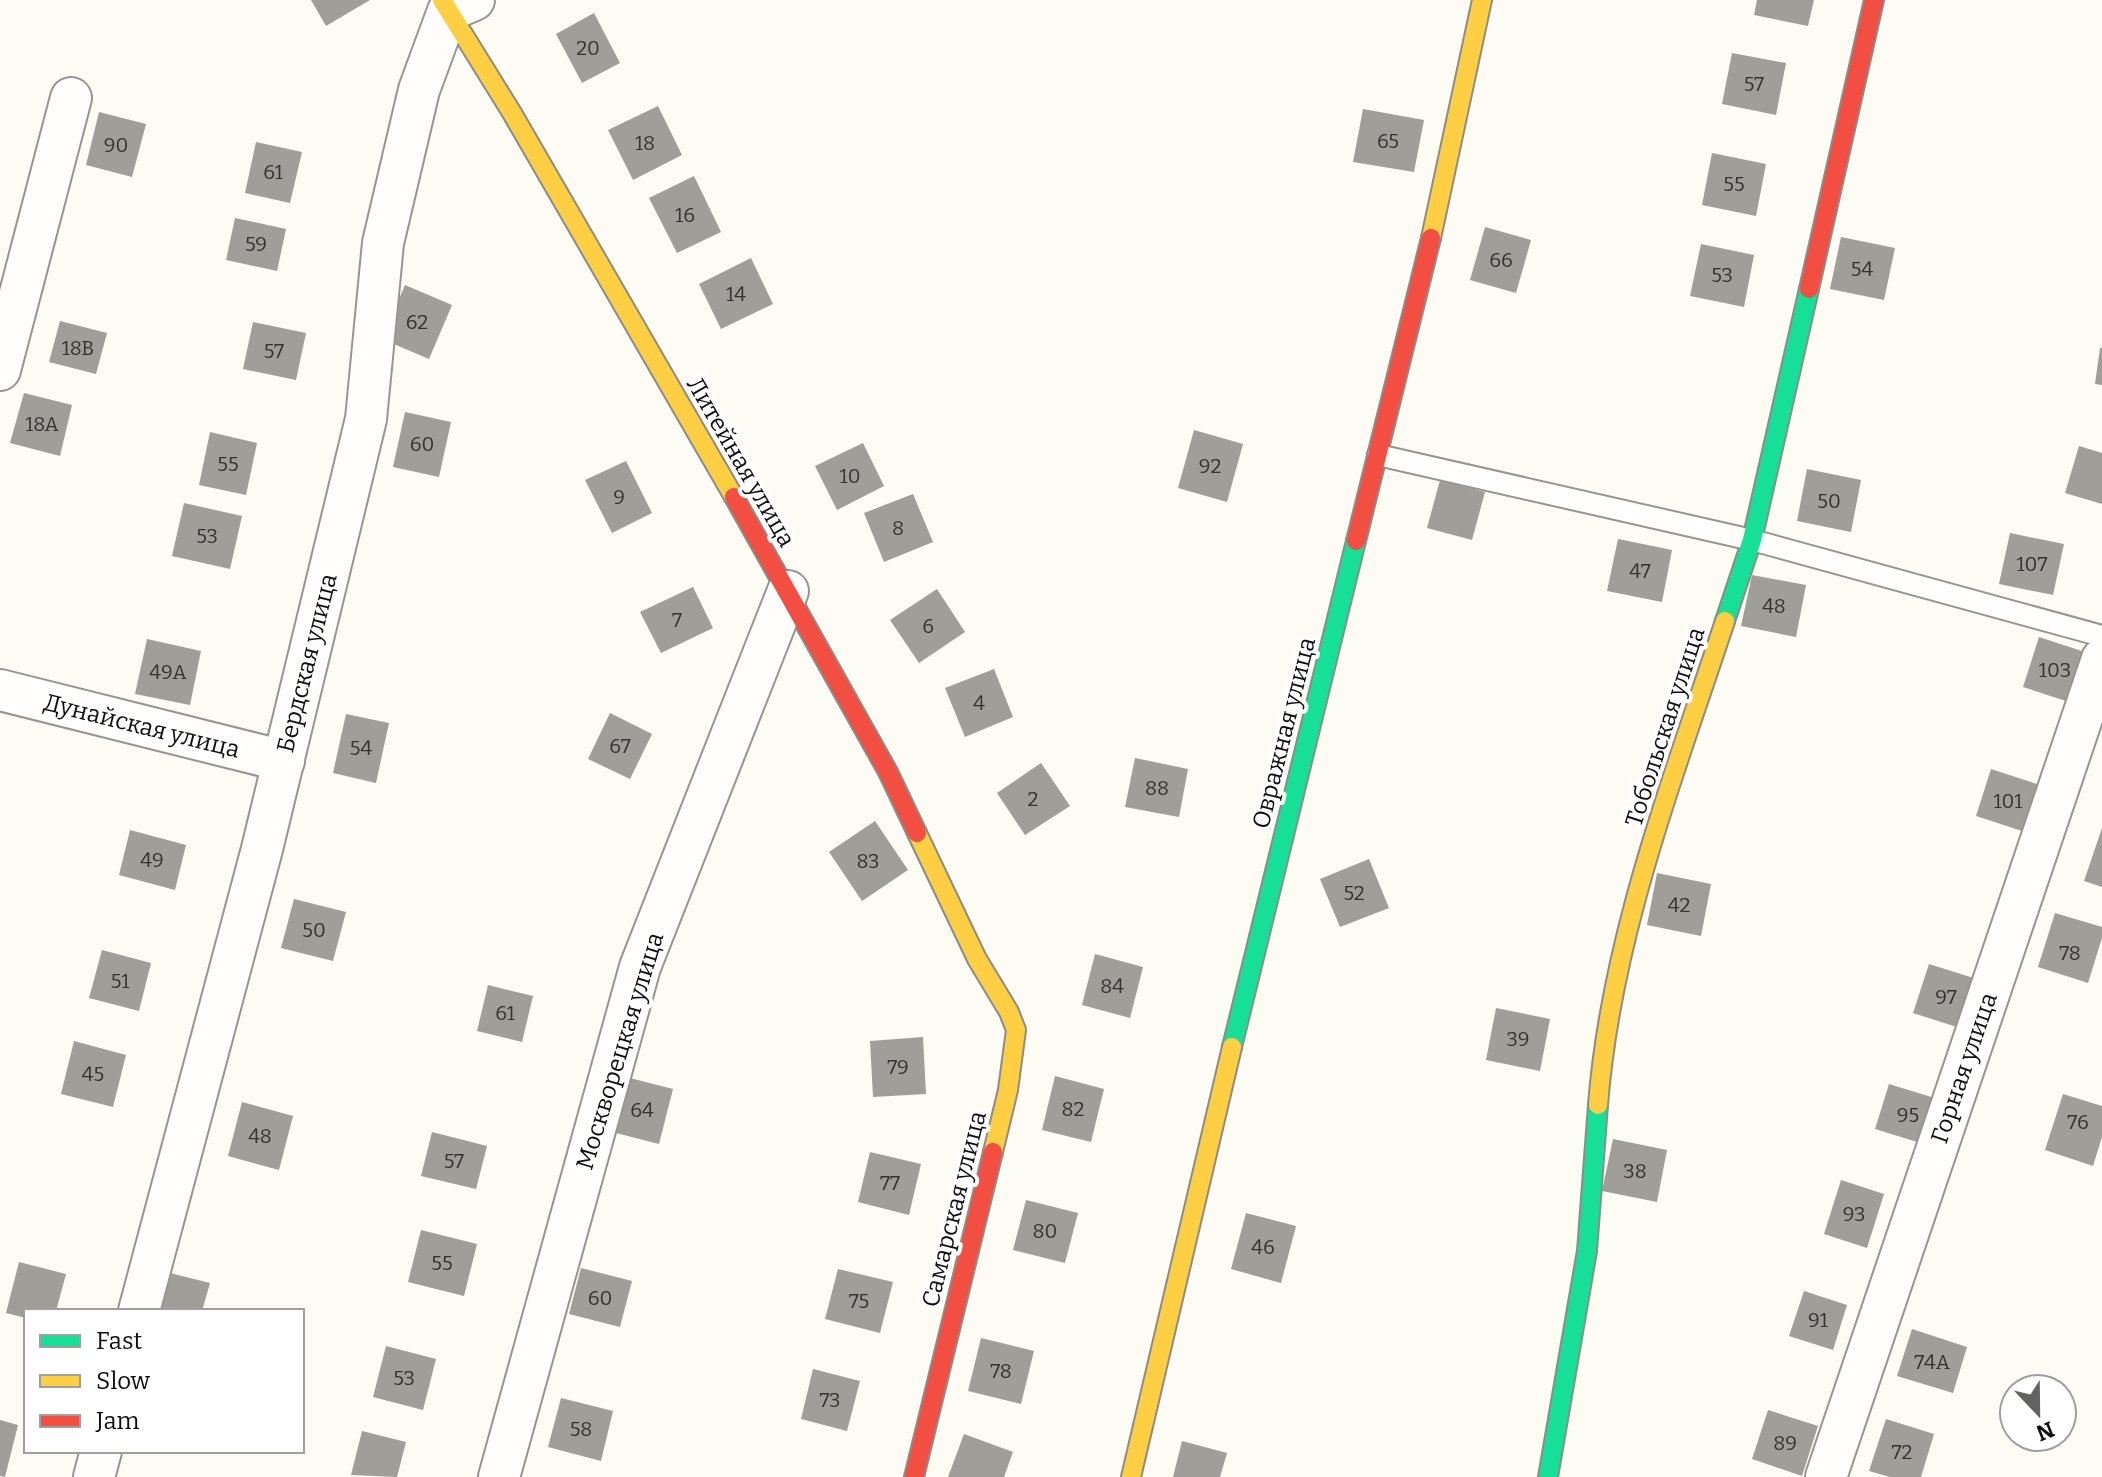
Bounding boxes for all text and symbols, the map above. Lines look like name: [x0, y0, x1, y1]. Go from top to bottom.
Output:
house number: 20: [576, 36, 600, 60]
house number: 57: [1744, 72, 1764, 96]
house number: 65: [1377, 129, 1399, 153]
house number: 18: [635, 131, 655, 155]
house number: 90: [104, 133, 128, 157]
house number: 61: [263, 160, 283, 184]
house number: 55: [1723, 172, 1745, 196]
house number: 16: [675, 203, 695, 227]
house number: 59: [245, 232, 267, 256]
house number: 66: [1489, 248, 1513, 272]
house number: 54: [1851, 257, 1873, 281]
house number: 53: [1711, 263, 1733, 287]
house number: 14: [726, 282, 746, 306]
house number: 62: [406, 310, 428, 334]
house number: 18В: [62, 336, 94, 360]
house number: 57: [264, 339, 284, 363]
street label: Литейная улица: [681, 372, 801, 552]
house number: 18А: [25, 412, 60, 436]
house number: 60: [410, 432, 434, 456]
house number: 55: [217, 452, 239, 476]
house number: 92: [1199, 454, 1221, 478]
house number: 10: [840, 464, 860, 488]
house number: 9: [613, 485, 625, 509]
house number: 50: [1817, 489, 1841, 513]
house number: 8: [892, 516, 904, 540]
house number: 53: [196, 524, 218, 548]
house number: 107: [2017, 552, 2047, 576]
house number: 47: [1629, 559, 1651, 583]
street label: Бердская улица: [271, 571, 343, 755]
house number: 48: [1762, 594, 1786, 618]
house number: 7: [672, 608, 682, 632]
house number: 6: [922, 614, 934, 638]
street label: Тобольская улица: [1620, 624, 1710, 830]
street label: Овражная улица: [1247, 635, 1321, 831]
house number: 103: [2039, 658, 2071, 682]
house number: 49А: [149, 660, 188, 684]
street label: Дунайская улица: [41, 688, 243, 764]
house number: 4: [973, 691, 985, 715]
house number: 67: [609, 734, 631, 758]
house number: 54: [350, 736, 372, 760]
house number: 88: [1145, 776, 1169, 800]
house number: 2: [1028, 787, 1038, 811]
house number: 101: [1994, 789, 2023, 813]
house number: 49: [140, 848, 164, 872]
house number: 83: [856, 849, 880, 873]
house number: 52: [1343, 881, 1365, 905]
house number: 42: [1668, 893, 1690, 917]
house number: 50: [302, 918, 326, 942]
street label: Москворецкая улица: [571, 929, 669, 1173]
house number: 78: [2059, 941, 2081, 965]
house number: 51: [111, 969, 129, 993]
house number: 84: [1100, 974, 1124, 998]
house number: 97: [1935, 985, 1957, 1009]
street label: Горная улица: [1925, 989, 2003, 1147]
house number: 61: [495, 1001, 515, 1025]
house number: 39: [1506, 1027, 1530, 1051]
house number: 79: [887, 1055, 909, 1079]
house number: 45: [82, 1062, 104, 1086]
house number: 82: [1062, 1097, 1084, 1121]
house number: 64: [630, 1098, 654, 1122]
house number: 95: [1897, 1103, 1919, 1127]
street label: Самарская улица: [916, 1108, 992, 1310]
house number: 76: [2067, 1110, 2089, 1134]
house number: 48: [248, 1124, 272, 1148]
house number: 57: [444, 1149, 464, 1173]
house number: 38: [1623, 1159, 1647, 1183]
house number: 77: [880, 1171, 900, 1195]
house number: 93: [1843, 1202, 1865, 1226]
house number: 80: [1033, 1219, 1057, 1243]
house number: 46: [1251, 1235, 1275, 1259]
house number: 55: [431, 1251, 453, 1275]
house number: 60: [588, 1286, 612, 1310]
house number: 75: [849, 1289, 869, 1313]
house number: 91: [1808, 1308, 1828, 1332]
legend: [24, 1309, 304, 1453]
text: Fast: [96, 1327, 142, 1355]
house number: 74А: [1914, 1350, 1951, 1374]
house number: 78: [990, 1359, 1012, 1383]
house number: 53: [393, 1366, 415, 1390]
text: Slow: [96, 1367, 151, 1395]
north arrow: [1998, 1373, 2078, 1453]
house number: 73: [819, 1388, 841, 1412]
text: Jam: [95, 1407, 140, 1435]
text: N: [2032, 1415, 2058, 1447]
house number: 58: [570, 1417, 592, 1441]
house number: 89: [1773, 1431, 1797, 1455]
house number: 72: [1892, 1440, 1912, 1464]

